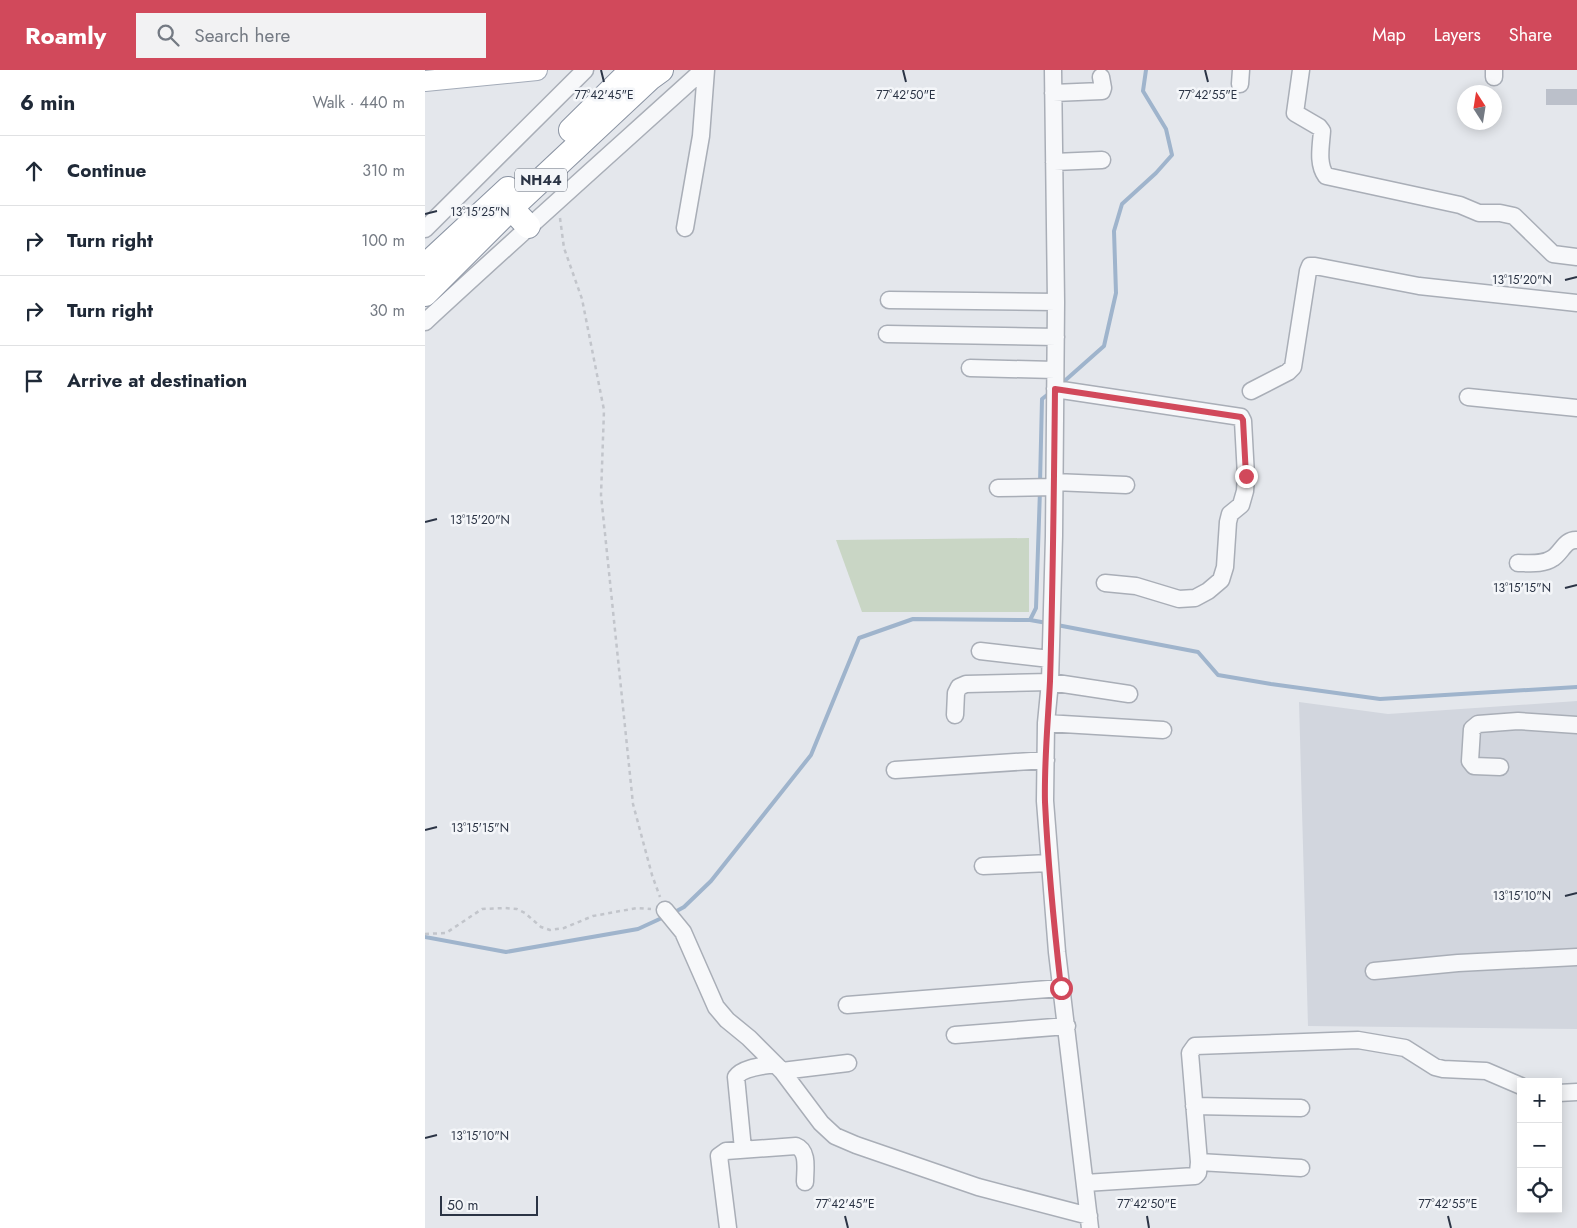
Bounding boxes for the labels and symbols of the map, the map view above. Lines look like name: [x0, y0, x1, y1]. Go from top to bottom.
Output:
north arrow: [1457, 85, 1502, 130]
text: 77°42'45"E: [574, 86, 634, 104]
text: 77°42'50"E: [876, 86, 936, 104]
text: 77°42'55"E: [1179, 86, 1237, 104]
road number: NH44: [515, 168, 567, 192]
text: 13°15'25"N: [450, 203, 510, 221]
text: 13°15'20"N: [1492, 271, 1552, 289]
route end: [1235, 465, 1258, 488]
text: 13°15'20"N: [450, 511, 510, 529]
text: 13°15'15"N: [1493, 579, 1551, 597]
text: 13°15'15"N: [451, 819, 509, 837]
text: 13°15'10"N: [1493, 887, 1551, 905]
route start: [1050, 977, 1073, 1000]
text: 13°15'10"N: [451, 1127, 509, 1145]
scale bar: [440, 1193, 537, 1216]
text: 77°42'45"E: [815, 1195, 875, 1213]
text: 77°42'50"E: [1117, 1195, 1177, 1213]
text: 77°42'55"E: [1419, 1195, 1477, 1213]

